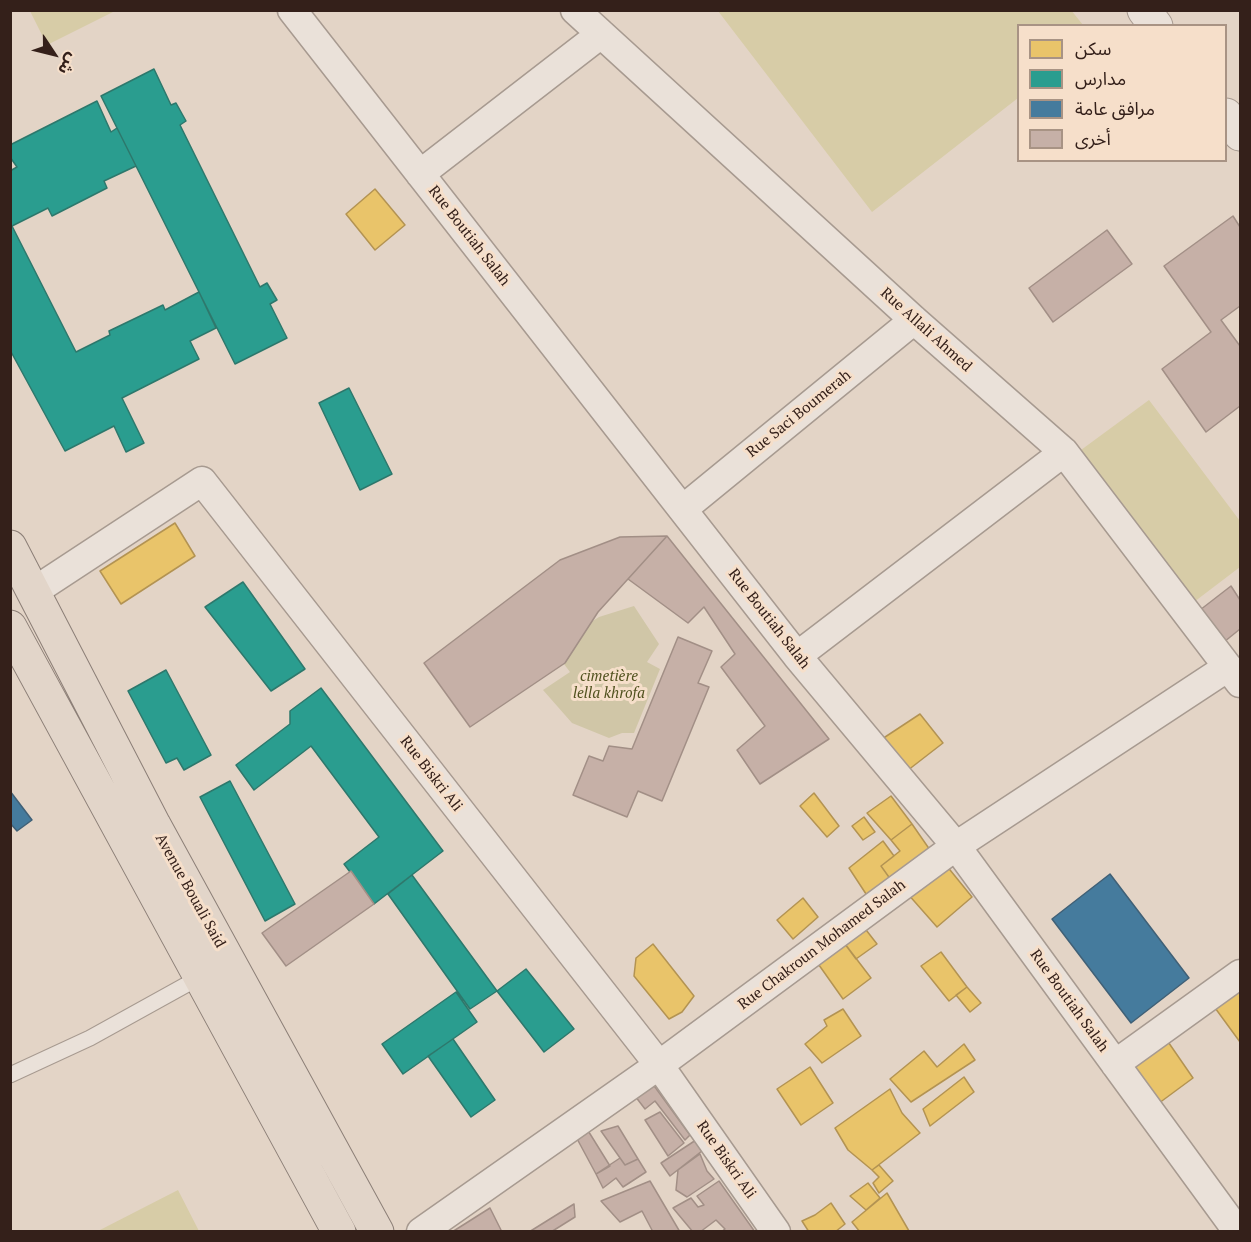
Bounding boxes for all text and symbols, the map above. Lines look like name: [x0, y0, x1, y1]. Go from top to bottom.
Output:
north arrow: [24, 24, 84, 84]
legend: [1017, 24, 1227, 162]
text: سكن: [1075, 36, 1111, 60]
text: ش: [53, 49, 84, 80]
text: مدارس: [1075, 66, 1126, 90]
text: مرافق عامة: [1075, 96, 1155, 120]
text: أخرى: [1075, 126, 1111, 150]
street label: Rue Boutiah Salah: [424, 182, 514, 290]
street label: Rue Allali Ahmed: [877, 284, 975, 376]
street label: Rue Saci Boumerah: [743, 366, 855, 462]
street label: Rue Boutiah Salah: [724, 565, 814, 673]
park label: cimetière lella khrofa: [573, 668, 645, 703]
street label: Rue Biskri Ali: [396, 733, 466, 815]
street label: Avenue Bouali Said: [151, 831, 229, 951]
street label: Rue Chakroun Mohamed Salah: [735, 876, 909, 1014]
street label: Rue Boutiah Salah: [1026, 946, 1112, 1056]
street label: Rue Biskri Ali: [693, 1118, 759, 1202]

